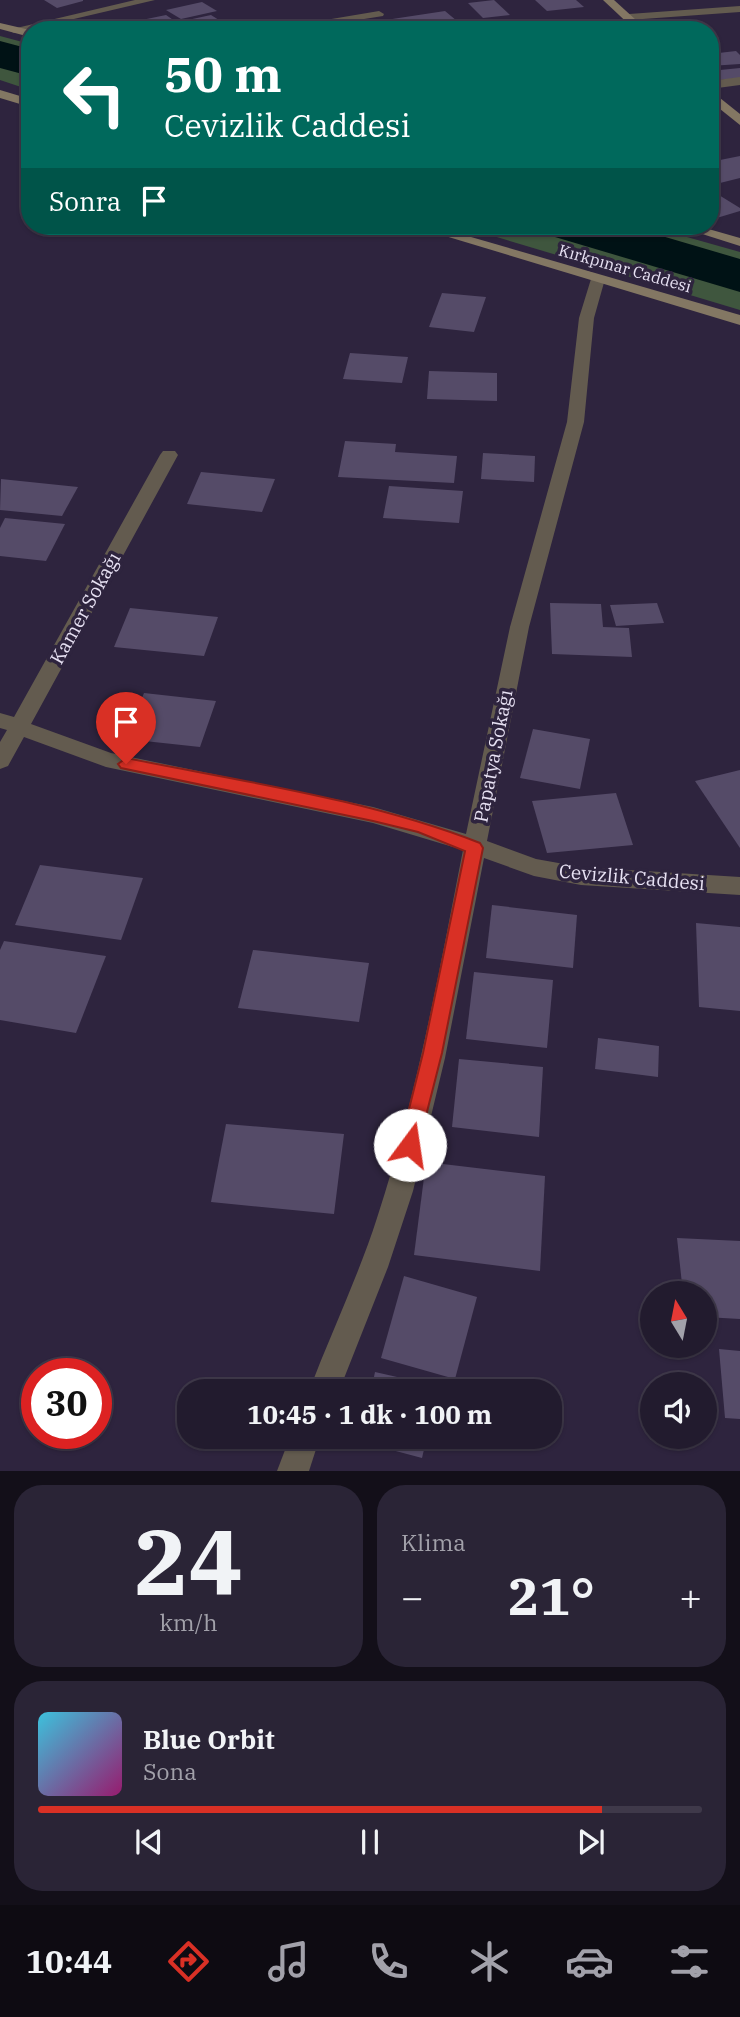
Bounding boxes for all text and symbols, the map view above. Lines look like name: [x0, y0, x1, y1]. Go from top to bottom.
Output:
text: 50 m: [164, 42, 282, 105]
icon: left: [49, 49, 140, 140]
text: Cevizlik Caddesi: [164, 104, 411, 146]
icon: arrive: [135, 182, 173, 220]
text: Sonra: [49, 184, 121, 218]
street label: Kırkpınar Caddesi: [556, 239, 694, 297]
street label: Kamer Sokağı: [44, 548, 126, 668]
street label: Papatya Sokağı: [468, 687, 518, 825]
pin: [96, 692, 156, 764]
icon: arrive: [107, 703, 145, 741]
street label: Cevizlik Caddesi: [558, 859, 706, 895]
position arrow: [373, 1108, 447, 1182]
north arrow: [640, 1281, 718, 1358]
map controls: [640, 1281, 717, 1449]
speed limit sign: 30: [21, 1358, 112, 1449]
button: sound: [640, 1372, 717, 1449]
text: 10:45 · 1 dk · 100 m: [247, 1397, 492, 1431]
text: 24: [134, 1502, 243, 1620]
text: Klima: [401, 1527, 466, 1557]
text: 21°: [508, 1562, 595, 1629]
text: −: [401, 1572, 424, 1621]
text: +: [679, 1572, 702, 1621]
text: km/h: [159, 1607, 218, 1637]
text: Blue Orbit: [143, 1722, 275, 1756]
text: Sona: [143, 1756, 197, 1786]
icon: previous: [130, 1823, 168, 1861]
icon: pause: [351, 1823, 389, 1861]
icon: next: [572, 1823, 610, 1861]
icon: directions: [164, 1937, 213, 1986]
icon: music: [264, 1937, 313, 1986]
icon: phone: [364, 1937, 413, 1986]
icon: climate: [465, 1937, 514, 1986]
icon: car: [565, 1937, 614, 1986]
icon: filters: [665, 1937, 714, 1986]
text: 10:44: [26, 1940, 112, 1982]

